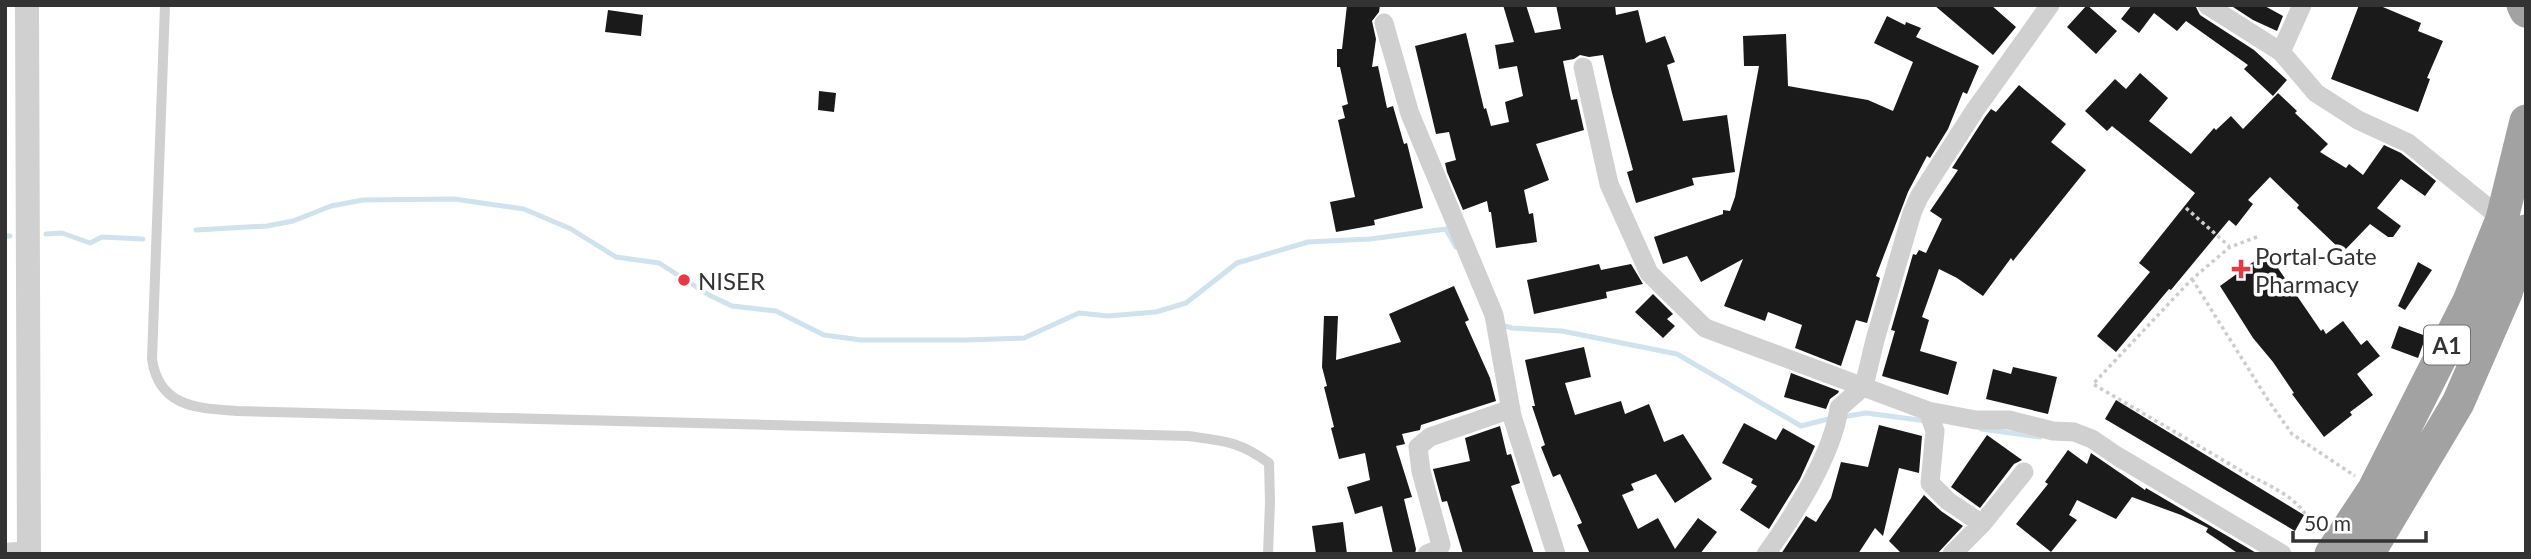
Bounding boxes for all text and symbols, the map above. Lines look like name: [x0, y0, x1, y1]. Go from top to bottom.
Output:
place label: Portal-Gate Pharmacy: [2255, 241, 2377, 298]
marker: Portal-Gate Pharmacy: [2233, 261, 2249, 277]
place label: NISER: [698, 266, 765, 295]
marker: NISER: [676, 272, 692, 288]
road number: A1: [2424, 326, 2470, 364]
scale bar: [2293, 500, 2426, 544]
text: 50 m: [2304, 510, 2351, 535]

